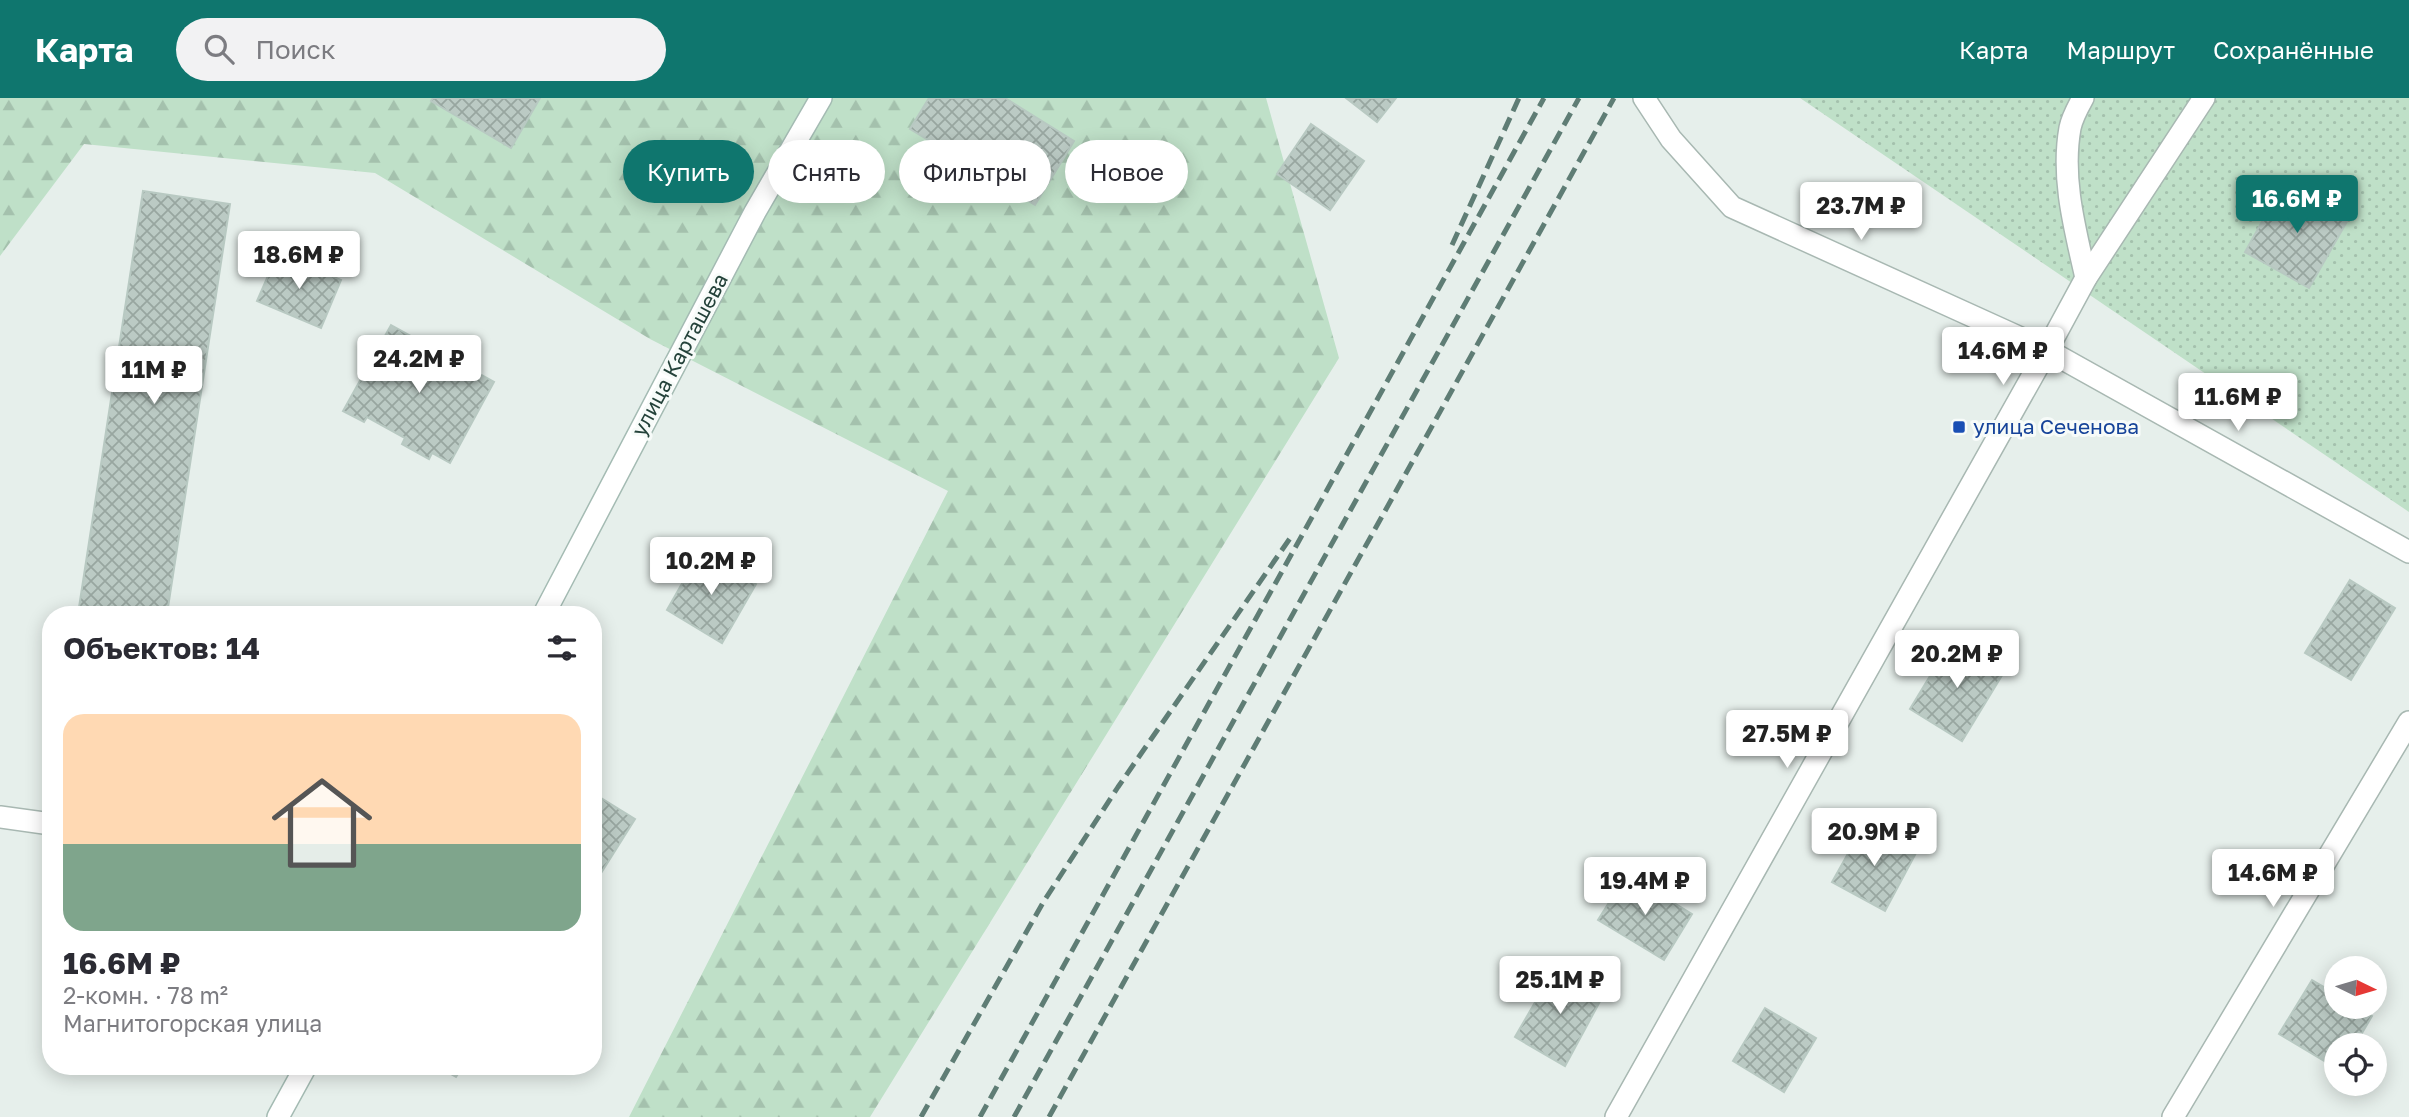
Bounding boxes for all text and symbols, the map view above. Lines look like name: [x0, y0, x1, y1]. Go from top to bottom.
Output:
search box: [176, 18, 666, 81]
text: Карта: [35, 30, 134, 69]
icon: search: [200, 30, 238, 68]
text: Поиск: [256, 34, 336, 65]
text: Карта: [1959, 35, 2029, 64]
text: Маршрут: [2067, 35, 2175, 64]
text: Сохранённые: [2213, 35, 2374, 64]
chip: Купить: [623, 140, 754, 203]
chip: Снять: [768, 140, 885, 203]
chip: Фильтры: [899, 140, 1051, 203]
chip: Новое: [1065, 140, 1188, 203]
pin: 16.6M ₽: [2232, 176, 2362, 235]
pin: 23.7M ₽: [1796, 183, 1926, 242]
text: 16.6M ₽: [2252, 184, 2342, 212]
text: 23.7M ₽: [1816, 191, 1906, 219]
pin: 18.6M ₽: [234, 232, 364, 291]
text: 18.6M ₽: [254, 240, 344, 268]
street label: улица Карташева: [625, 269, 733, 440]
pin: 14.6M ₽: [1938, 328, 2068, 387]
pin: 24.2M ₽: [354, 336, 484, 395]
text: 14.6M ₽: [1958, 336, 2048, 364]
text: 24.2M ₽: [373, 344, 465, 372]
pin: 11M ₽: [105, 346, 203, 406]
text: 11M ₽: [121, 355, 187, 383]
pin: 11.6M ₽: [2173, 374, 2303, 433]
text: 11.6M ₽: [2194, 382, 2282, 410]
place label: улица Сеченова: [1973, 413, 2139, 439]
marker: улица Сеченова: [1951, 419, 1967, 435]
pin: 10.2M ₽: [646, 538, 776, 597]
text: 10.2M ₽: [666, 546, 756, 574]
icon: filters: [543, 629, 581, 667]
text: Объектов: 14: [63, 630, 260, 666]
pin: 20.2M ₽: [1892, 630, 2022, 690]
text: 20.2M ₽: [1911, 639, 2003, 667]
pin: 27.5M ₽: [1722, 710, 1852, 770]
text: 27.5M ₽: [1742, 719, 1832, 747]
icon: home: [259, 760, 385, 886]
pin: 20.9M ₽: [1809, 808, 1939, 868]
text: 20.9M ₽: [1828, 817, 1920, 845]
pin: 14.6M ₽: [2208, 850, 2338, 909]
pin: 19.4M ₽: [1580, 858, 1710, 917]
text: 14.6M ₽: [2228, 858, 2318, 886]
text: 19.4M ₽: [1600, 866, 1690, 894]
text: 16.6M ₽: [63, 945, 181, 981]
pin: 25.1M ₽: [1495, 956, 1625, 1016]
north arrow: [2324, 956, 2387, 1018]
map controls: [2324, 956, 2387, 1096]
text: 25.1M ₽: [1515, 965, 1605, 993]
text: 2-комн. · 78 m²: [63, 981, 228, 1009]
text: Магнитогорская улица: [63, 1009, 322, 1037]
button: locate: [2324, 1033, 2387, 1096]

